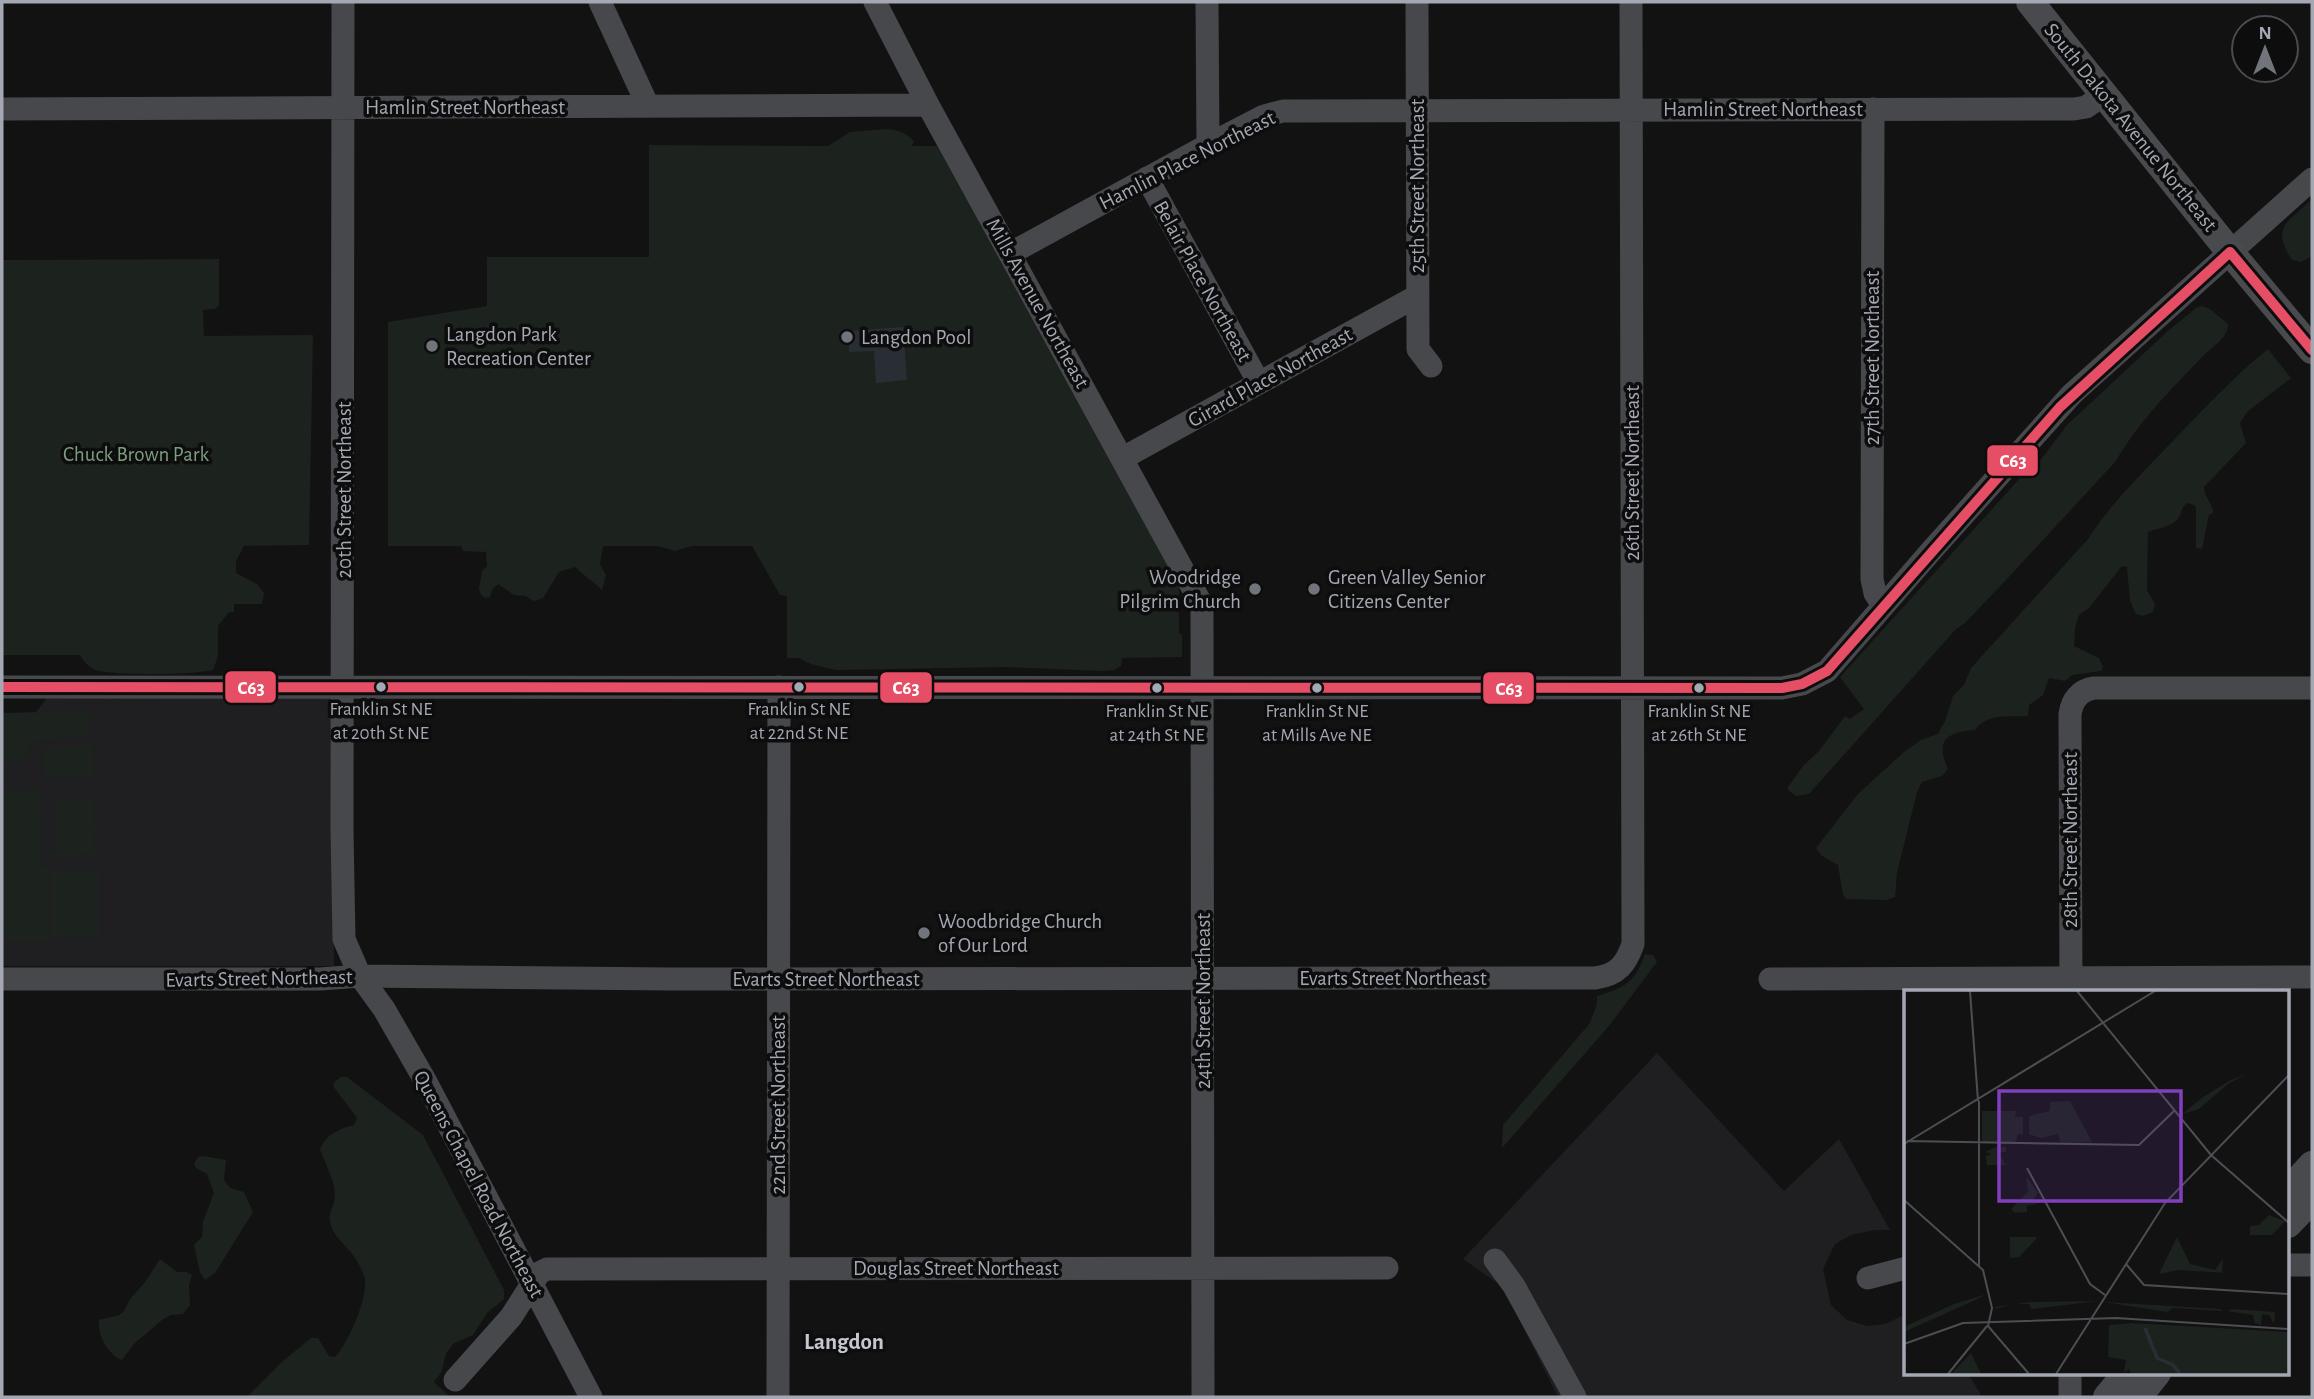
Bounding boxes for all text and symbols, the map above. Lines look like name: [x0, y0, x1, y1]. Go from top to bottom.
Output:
north arrow: [2230, 14, 2300, 84]
street label: South Dakota Avenue Northeast: [2040, 19, 2221, 236]
text: N: [2258, 24, 2272, 43]
street label: Hamlin Street Northeast: [365, 97, 565, 118]
street label: 25th Street Northeast: [1407, 98, 1428, 273]
street label: Hamlin Street Northeast: [1663, 99, 1863, 120]
street label: Hamlin Place Northeast: [1096, 107, 1279, 214]
street label: Belair Place Northeast: [1150, 197, 1256, 365]
street label: Mills Avenue Northeast: [982, 215, 1093, 392]
street label: 27th Street Northeast: [1862, 270, 1883, 445]
street label: Girard Place Northeast: [1185, 323, 1356, 431]
place label: Langdon Park Recreation Center: [446, 324, 591, 369]
place label: Langdon Pool: [861, 327, 971, 348]
marker: Langdon Pool: [839, 329, 855, 345]
marker: Langdon Park Recreation Center: [424, 338, 440, 354]
street label: 26th Street Northeast: [1622, 385, 1643, 561]
street label: 20th Street Northeast: [334, 401, 355, 578]
park label: Chuck Brown Park: [63, 444, 210, 465]
line badge: C63: [1986, 444, 2039, 477]
text: C63: [1999, 452, 2027, 471]
place label: Woodridge Pilgrim Church: [1119, 567, 1241, 612]
place label: Green Valley Senior Citizens Center: [1328, 567, 1486, 612]
marker: Woodridge Pilgrim Church: [1247, 581, 1263, 597]
marker: Green Valley Senior Citizens Center: [1306, 581, 1322, 597]
line badge: C63: [224, 670, 277, 704]
line badge: C63: [879, 671, 933, 704]
line badge: C63: [1482, 671, 1535, 705]
text: C63: [237, 679, 265, 698]
text: C63: [892, 679, 920, 698]
marker: Franklin St NE at 20th St NE: [374, 680, 388, 694]
marker: Franklin St NE at 22nd St NE: [792, 680, 806, 694]
text: C63: [1495, 680, 1523, 699]
marker: Franklin St NE at 24th St NE: [1150, 681, 1164, 695]
marker: Franklin St NE at Mills Ave NE: [1310, 681, 1324, 695]
marker: Franklin St NE at 26th St NE: [1692, 681, 1706, 695]
place label: Franklin St NE at 20th St NE: [329, 700, 433, 743]
place label: Franklin St NE at 22nd St NE: [747, 700, 851, 743]
place label: Franklin St NE at 24th St NE: [1105, 702, 1209, 745]
place label: Franklin St NE at Mills Ave NE: [1262, 702, 1372, 745]
place label: Franklin St NE at 26th St NE: [1647, 702, 1751, 745]
street label: 28th Street Northeast: [2060, 752, 2081, 928]
place label: Woodbridge Church of Our Lord: [938, 911, 1102, 956]
street label: 24th Street Northeast: [1193, 913, 1214, 1089]
marker: Woodbridge Church of Our Lord: [916, 925, 932, 941]
street label: Evarts Street Northeast: [165, 966, 353, 991]
street label: Evarts Street Northeast: [1299, 968, 1487, 989]
street label: Evarts Street Northeast: [732, 969, 920, 990]
inset map: [1904, 990, 2290, 1374]
street label: 22nd Street Northeast: [768, 1015, 789, 1195]
street label: Queens Chapel Road Northeast: [410, 1067, 548, 1301]
street label: Douglas Street Northeast: [853, 1258, 1059, 1279]
district label: Langdon: [804, 1331, 884, 1354]

